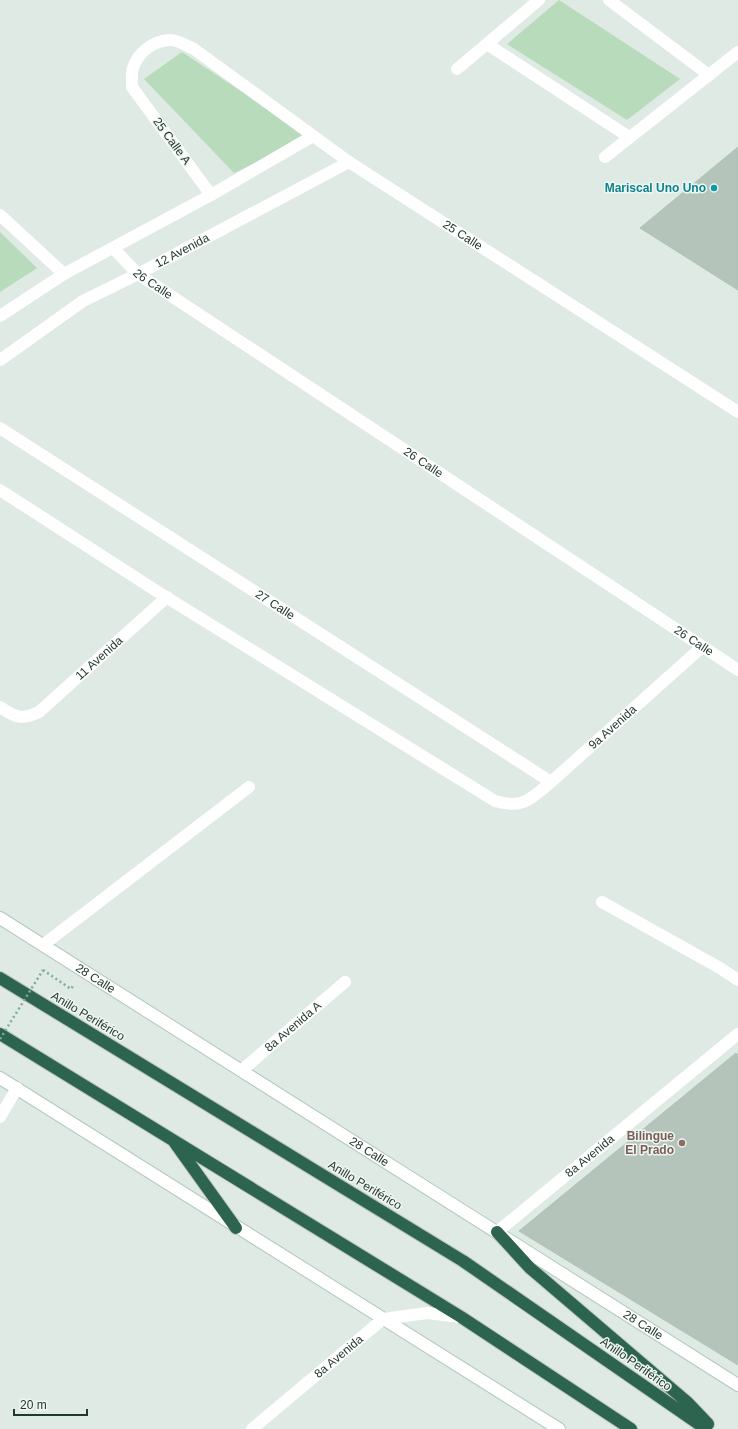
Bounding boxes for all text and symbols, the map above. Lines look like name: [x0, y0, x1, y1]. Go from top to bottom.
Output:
street label: 25 Calle A: [150, 115, 194, 167]
place label: Mariscal Uno Uno: [605, 181, 706, 195]
marker: Mariscal Uno Uno: [709, 183, 719, 193]
street label: 25 Calle: [440, 217, 485, 253]
street label: 12 Avenida: [153, 230, 212, 271]
street label: 26 Calle: [130, 266, 175, 302]
street label: 26 Calle: [401, 444, 446, 481]
street label: 27 Calle: [253, 587, 298, 623]
street label: 26 Calle: [672, 623, 716, 659]
street label: 11 Avenida: [73, 633, 126, 683]
street label: 9a Avenida: [586, 702, 639, 752]
street label: 28 Calle: [73, 961, 118, 996]
street label: Anillo Periférico: [49, 989, 128, 1044]
street label: 8a Avenida A: [262, 998, 324, 1055]
place label: Bilingue El Prado: [625, 1129, 674, 1157]
street label: 8a Avenida: [562, 1131, 617, 1180]
street label: 28 Calle: [347, 1134, 392, 1170]
marker: Bilingue El Prado: [677, 1138, 687, 1148]
street label: Anillo Periférico: [326, 1158, 405, 1213]
street label: 28 Calle: [621, 1307, 666, 1343]
street label: 8a Avenida: [311, 1332, 366, 1381]
street label: Anillo Periférico: [598, 1334, 674, 1394]
scale bar: [14, 1391, 87, 1417]
text: 20 m: [20, 1398, 47, 1412]

